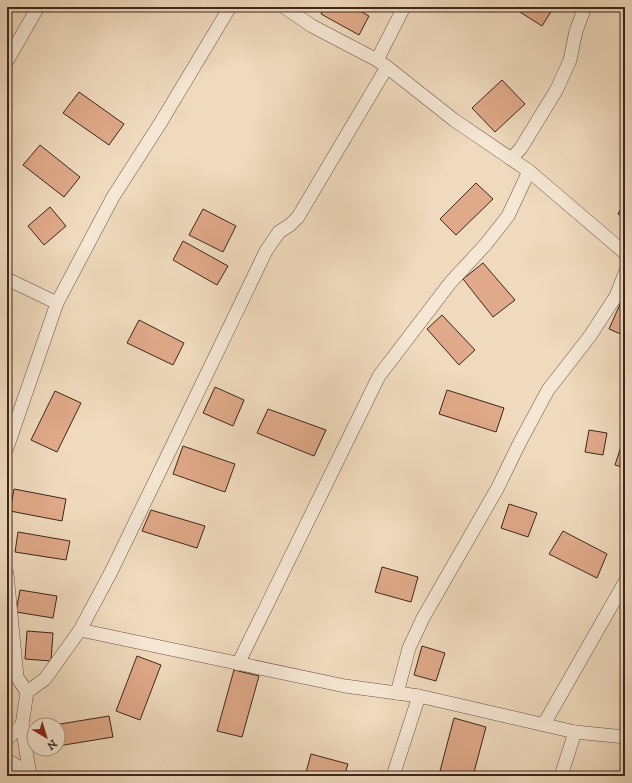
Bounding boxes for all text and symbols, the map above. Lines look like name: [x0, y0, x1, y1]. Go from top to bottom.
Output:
north arrow: [26, 717, 66, 757]
text: N: [44, 736, 59, 752]

